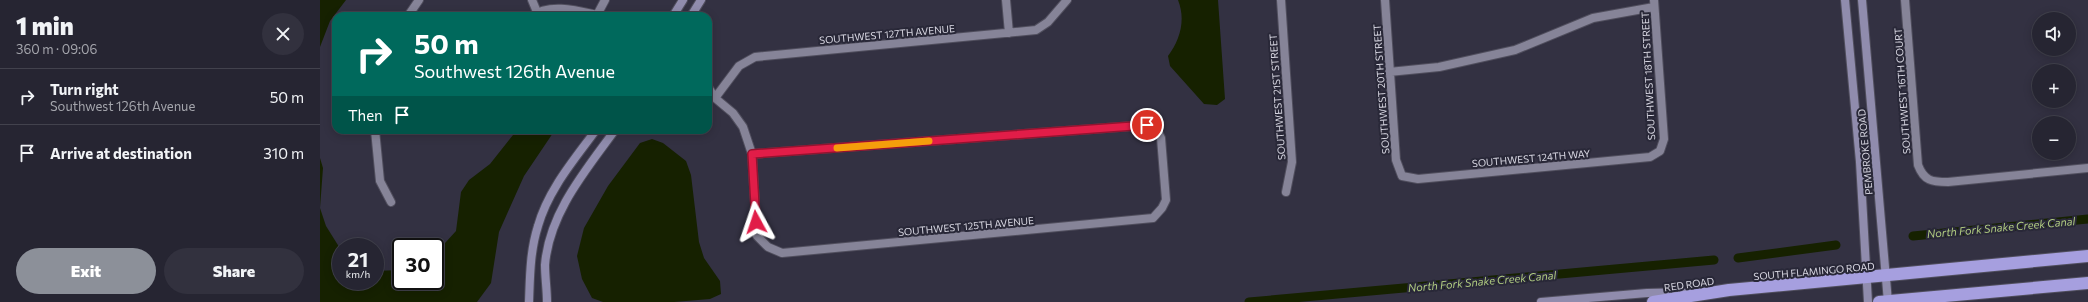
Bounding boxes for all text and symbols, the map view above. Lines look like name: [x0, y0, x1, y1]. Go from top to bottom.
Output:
text: 1 min: [16, 11, 74, 40]
street label: SOUTHWEST 18TH STREET: [1639, 11, 1657, 140]
map controls: [2032, 12, 2076, 160]
button: sound: [2032, 12, 2076, 56]
button: close: [262, 13, 304, 55]
street label: SOUTHWEST 127TH AVENUE: [819, 22, 955, 46]
street label: SOUTHWEST 20TH STREET: [1370, 23, 1392, 154]
text: 50 m: [414, 26, 479, 60]
street label: SOUTHWEST 16TH COURT: [1892, 27, 1912, 155]
icon: right: [348, 28, 400, 80]
street label: SOUTHWEST 21ST STREET: [1267, 33, 1287, 160]
text: 360 m · 09:06: [16, 41, 97, 57]
text: Southwest 126th Avenue: [414, 60, 615, 82]
button: +: [2032, 64, 2076, 108]
text: Turn right: [50, 80, 119, 98]
icon: right: [16, 86, 38, 108]
text: 50 m: [270, 88, 304, 106]
text: Southwest 126th Avenue: [50, 98, 195, 114]
icon: arrive: [391, 104, 413, 126]
text: Then: [348, 106, 383, 124]
pin: [1130, 108, 1164, 142]
street label: PEMBROKE ROAD: [1855, 109, 1875, 195]
icon: arrive: [1136, 114, 1158, 136]
button: −: [2032, 116, 2076, 160]
icon: arrive: [16, 142, 38, 164]
text: Arrive at destination: [50, 144, 192, 162]
text: 310 m: [263, 144, 304, 162]
street label: SOUTHWEST 124TH WAY: [1471, 147, 1591, 169]
position arrow: [735, 201, 777, 243]
street label: SOUTHWEST 125TH AVENUE: [898, 214, 1034, 238]
water label: North Fork Snake Creek Canal: [1926, 214, 2076, 240]
speed limit sign: 30: [392, 238, 444, 290]
text: 21: [348, 247, 368, 271]
button: Exit: [16, 248, 156, 294]
button: Share: [164, 248, 304, 294]
street label: SOUTH FLAMINGO ROAD: [1753, 260, 1875, 282]
text: km/h: [346, 268, 370, 280]
water label: North Fork Snake Creek Canal: [1407, 268, 1557, 294]
street label: RED ROAD: [1663, 275, 1715, 293]

